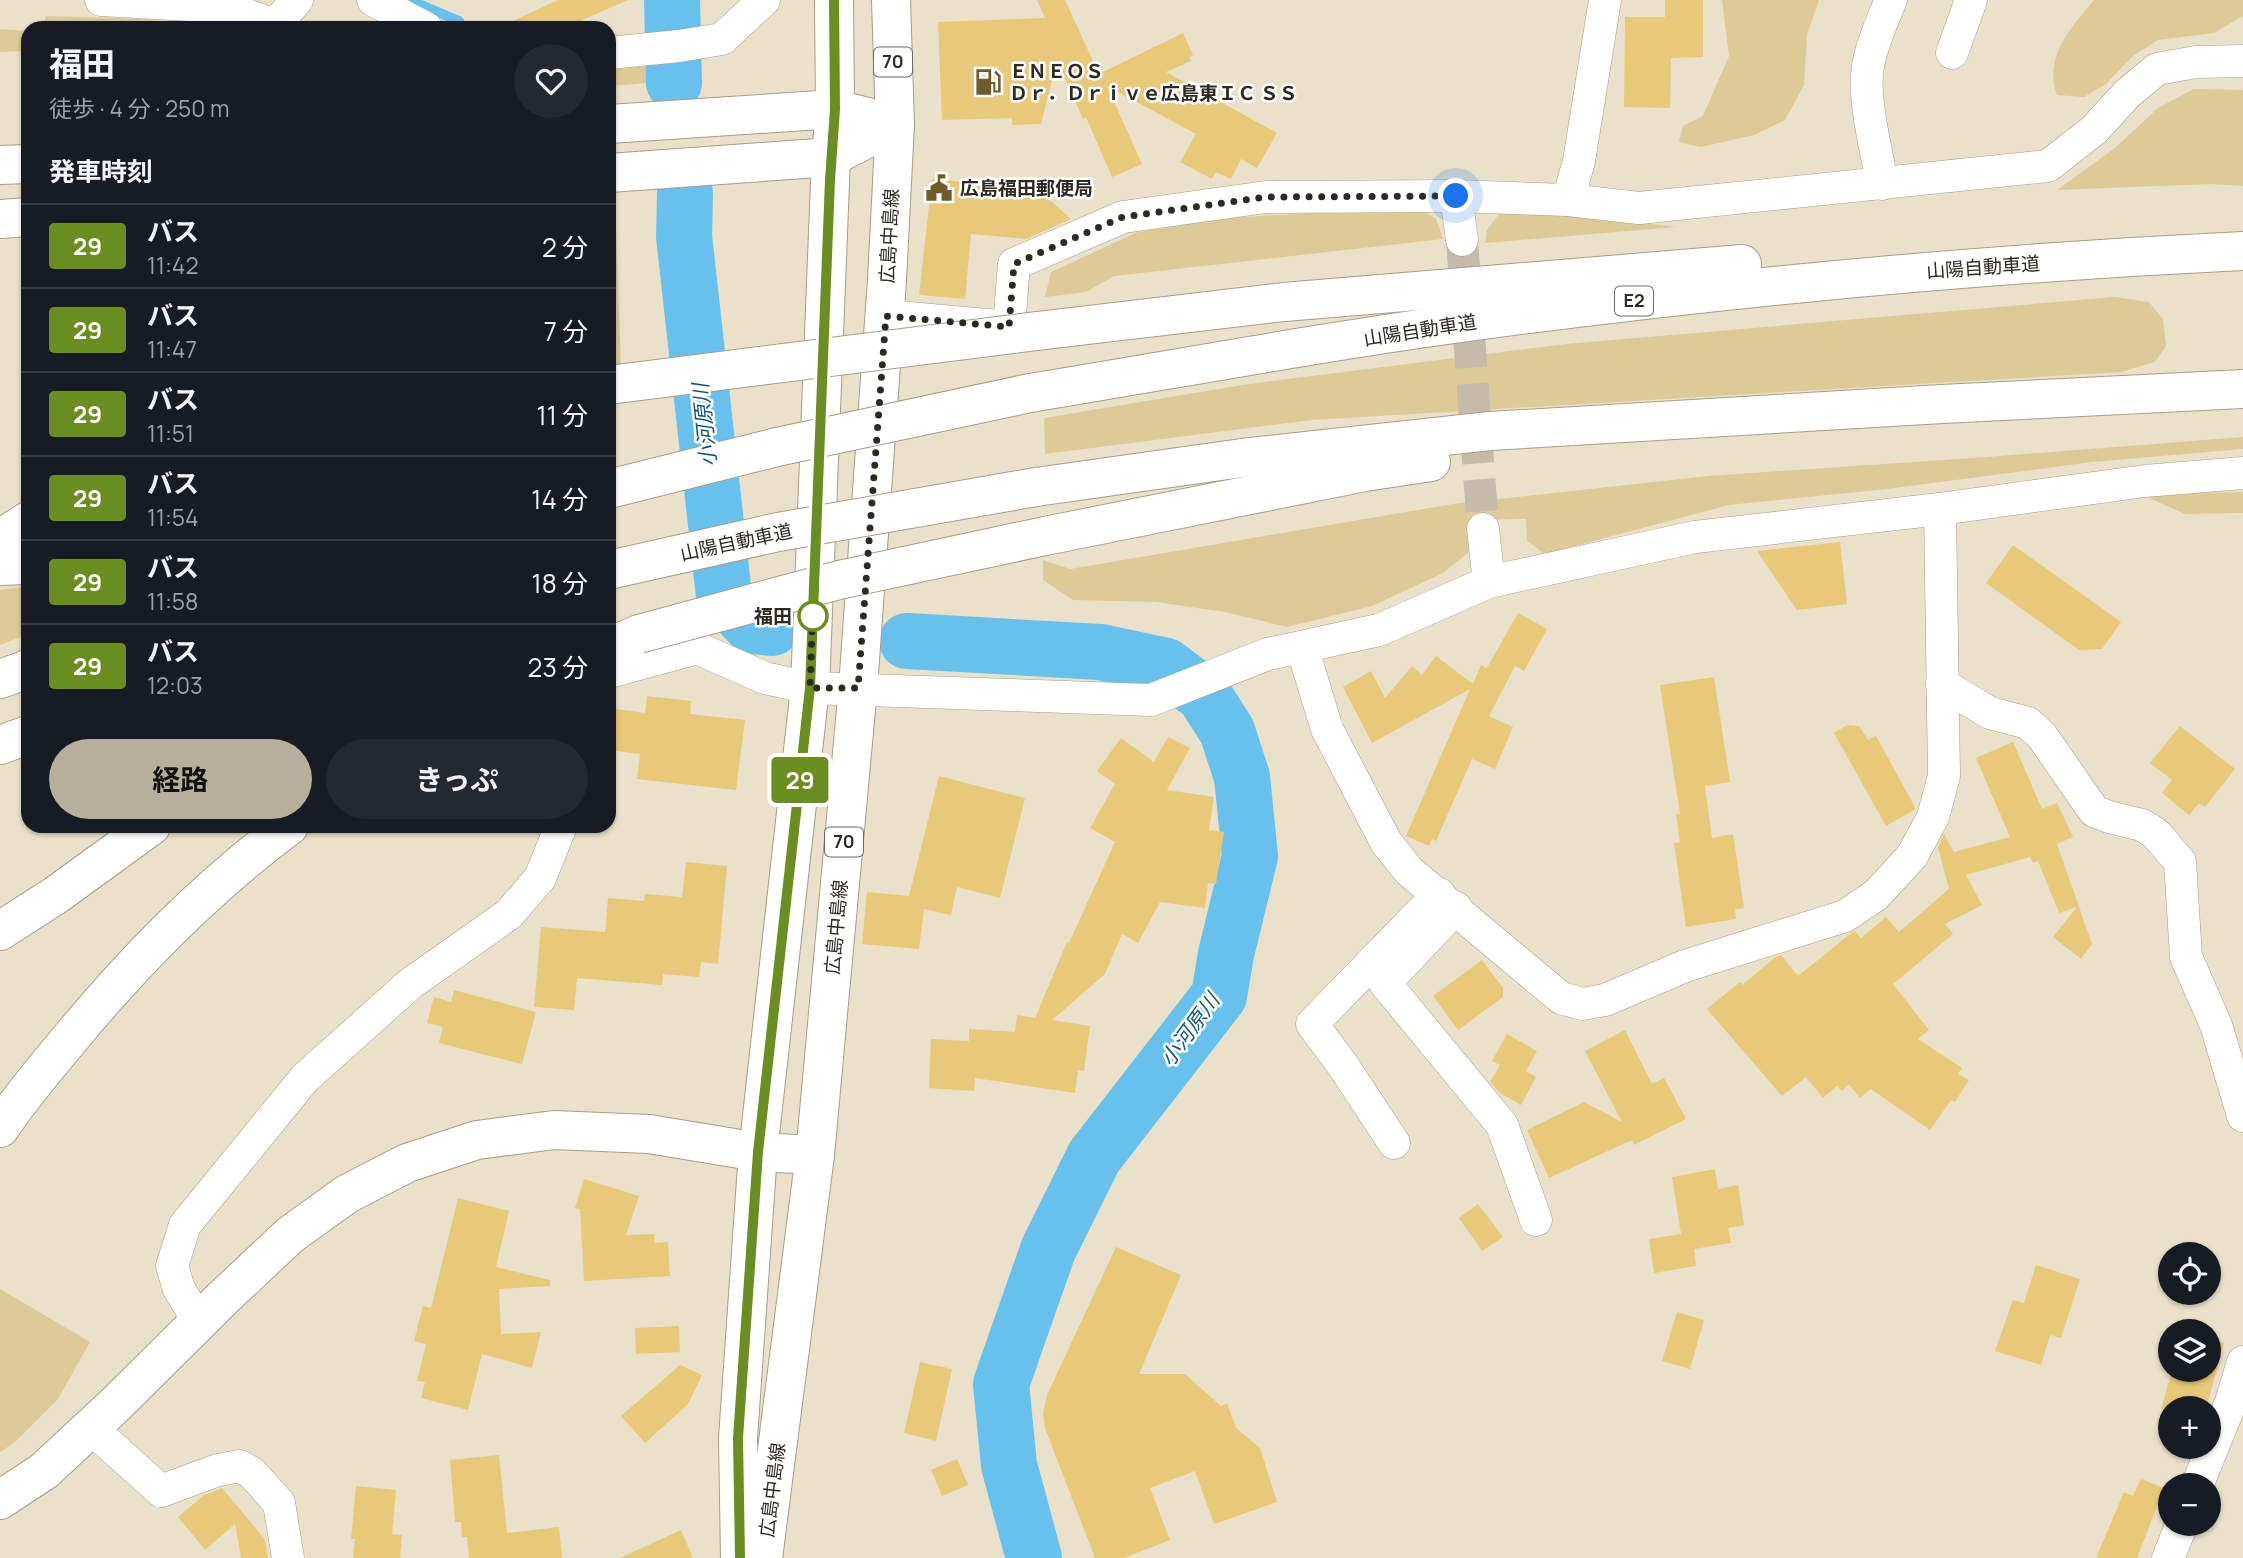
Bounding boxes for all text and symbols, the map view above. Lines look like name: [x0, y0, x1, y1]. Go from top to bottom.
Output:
text: 福田: [49, 41, 115, 86]
button: heart: [514, 44, 588, 118]
road number: 70: [874, 48, 912, 76]
place label: ＥＮＥＯＳ Ｄｒ．Ｄｒｉｖｅ広島東ＩＣ ＳＳ: [1009, 58, 1298, 106]
fuel station icon: ＥＮＥＯＳ Ｄｒ．Ｄｒｉｖｅ広島東ＩＣ ＳＳ: [973, 67, 1003, 97]
text: 徒歩 · 4 分 · 250 m: [49, 92, 230, 124]
text: 発車時刻: [49, 153, 153, 189]
public building icon: 広島福田郵便局: [924, 173, 954, 203]
place label: 広島福田郵便局: [960, 175, 1093, 201]
your location: [1438, 178, 1473, 213]
street label: 広島中島線: [874, 188, 904, 284]
text: バス: [147, 213, 199, 249]
text: 29: [73, 229, 102, 262]
text: 2 分: [542, 229, 588, 265]
text: 11:42: [147, 249, 199, 281]
street label: 山陽自動車道: [1925, 250, 2041, 284]
road number: E2: [1615, 286, 1653, 316]
text: バス: [147, 297, 199, 333]
street label: 山陽自動車道: [1362, 308, 1478, 352]
text: 29: [73, 313, 102, 346]
text: 7 分: [544, 313, 588, 349]
text: 11:47: [147, 333, 197, 365]
water label: 小河原川: [685, 380, 722, 468]
text: バス: [147, 381, 199, 417]
text: 29: [73, 397, 102, 430]
text: 11 分: [537, 397, 588, 433]
text: 11:51: [147, 417, 194, 449]
text: バス: [147, 465, 199, 501]
text: 29: [73, 481, 102, 514]
text: 14 分: [531, 481, 588, 517]
text: 11:54: [147, 501, 199, 533]
street label: 山陽自動車道: [678, 517, 794, 567]
text: バス: [147, 549, 199, 585]
text: 29: [73, 565, 102, 598]
text: 18 分: [532, 565, 588, 601]
text: 11:58: [147, 585, 198, 617]
marker: 福田: [798, 601, 828, 631]
place label: 福田: [754, 603, 792, 629]
text: バス: [147, 633, 199, 669]
text: 29: [73, 649, 102, 682]
text: 23 分: [528, 649, 588, 685]
text: 12:03: [147, 669, 203, 701]
button: 経路: [49, 739, 312, 819]
button: きっぷ: [326, 739, 588, 819]
line badge: 29: [768, 757, 832, 803]
text: 29: [785, 763, 815, 796]
road number: 70: [825, 828, 863, 856]
street label: 広島中島線: [819, 879, 853, 975]
water label: 小河原川: [1153, 986, 1226, 1072]
map controls: [2158, 1242, 2221, 1536]
button: locate: [2158, 1242, 2221, 1305]
button: layers: [2158, 1319, 2221, 1382]
button: +: [2158, 1396, 2221, 1459]
street label: 広島中島線: [753, 1441, 791, 1539]
button: −: [2158, 1473, 2221, 1536]

